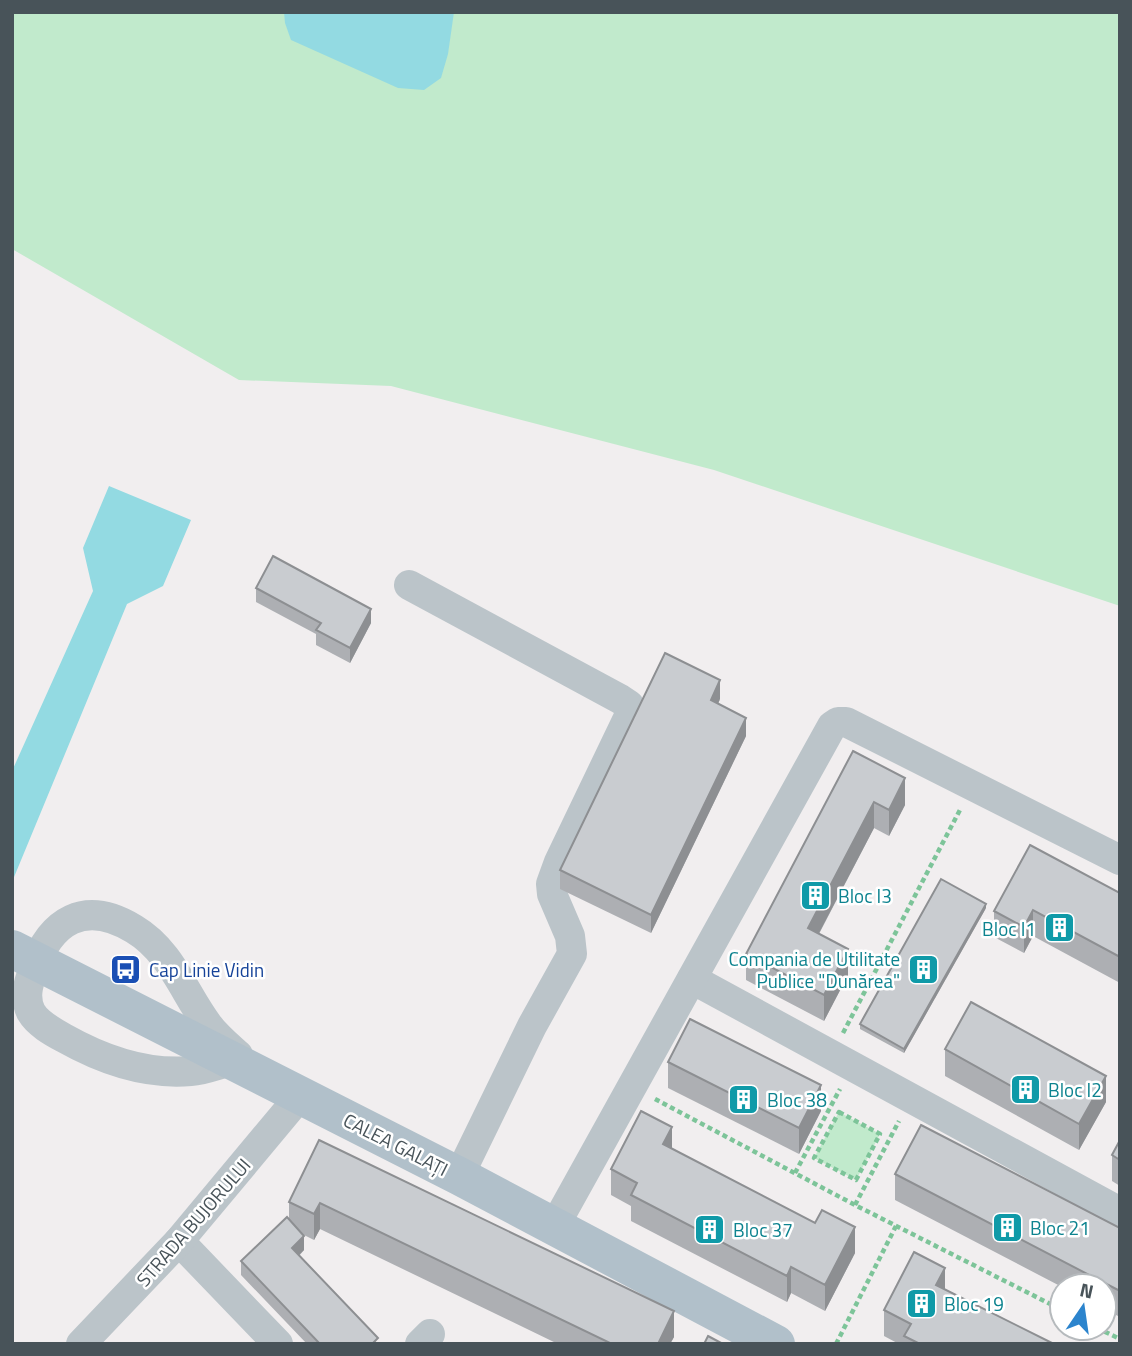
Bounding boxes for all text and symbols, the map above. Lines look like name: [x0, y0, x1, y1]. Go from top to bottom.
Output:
building icon: Bloc I3: [798, 878, 832, 912]
place label: Bloc I3: [838, 881, 892, 910]
building icon: Bloc I1: [1042, 911, 1076, 945]
place label: Bloc I1: [982, 914, 1036, 943]
place label: Compania de Utilitate Publice "Dunărea": [728, 944, 900, 995]
bus stop icon: Cap Linie Vidin: [109, 952, 143, 986]
building icon: Compania de Utilitate Publice "Dunărea": [906, 952, 940, 986]
place label: Cap Linie Vidin: [149, 955, 264, 984]
building icon: Bloc I2: [1008, 1072, 1042, 1106]
place label: Bloc I2: [1048, 1075, 1102, 1104]
building icon: Bloc 38: [727, 1082, 761, 1116]
place label: Bloc 38: [767, 1085, 827, 1114]
street label: CALEA GALAȚI: [339, 1105, 453, 1183]
street label: STRADA BUJORULUI: [129, 1151, 257, 1293]
building icon: Bloc 21: [990, 1210, 1024, 1244]
building icon: Bloc 37: [693, 1212, 727, 1246]
place label: Bloc 21: [1030, 1213, 1090, 1242]
place label: Bloc 37: [733, 1215, 793, 1244]
north arrow: [1048, 1272, 1118, 1342]
text: N: [1077, 1274, 1097, 1306]
building icon: Bloc 19: [904, 1286, 938, 1320]
place label: Bloc 19: [944, 1289, 1004, 1318]

